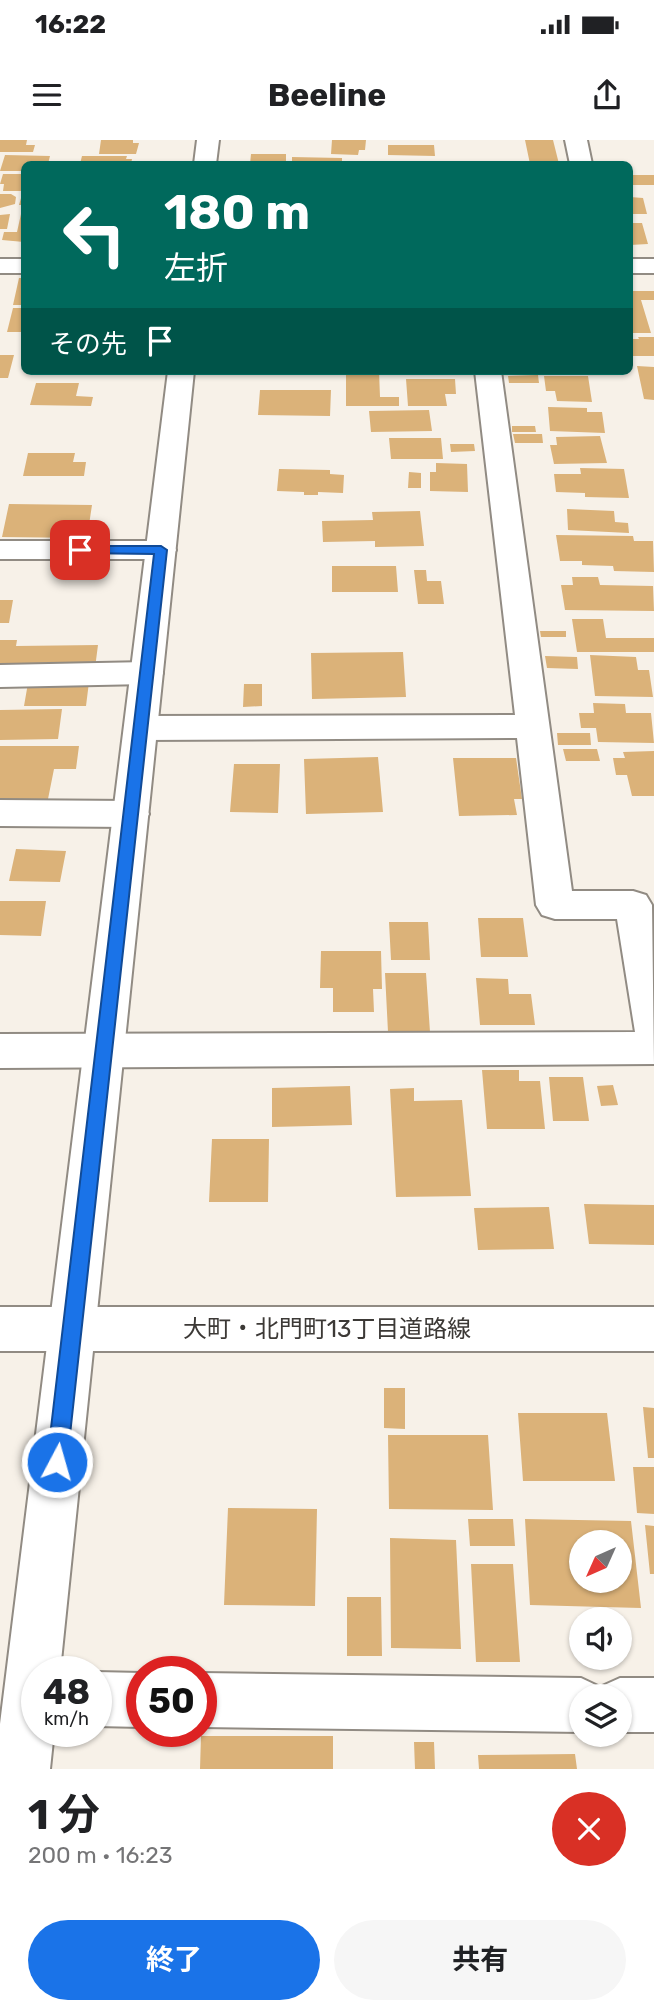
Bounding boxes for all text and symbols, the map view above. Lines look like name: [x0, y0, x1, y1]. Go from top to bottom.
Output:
text: 16:22: [35, 9, 106, 40]
icon: menu: [28, 76, 66, 114]
text: Beeline: [268, 76, 386, 114]
icon: share: [588, 76, 626, 114]
text: 180 m: [164, 183, 310, 241]
icon: left: [49, 189, 140, 280]
text: 左折: [164, 249, 228, 287]
icon: arrive: [141, 322, 179, 360]
text: その先: [49, 329, 127, 360]
pin: [50, 520, 110, 580]
icon: arrive: [61, 531, 99, 569]
street label: 大町・北門町13丁目道路線: [183, 1315, 471, 1343]
position arrow: [20, 1425, 94, 1499]
north arrow: [569, 1530, 632, 1592]
map controls: [569, 1530, 632, 1747]
button: sound: [569, 1607, 632, 1670]
speed limit sign: 50: [126, 1656, 217, 1747]
text: 48: [43, 1671, 90, 1713]
button: layers: [569, 1684, 632, 1747]
text: km/h: [44, 1708, 89, 1730]
text: 1 分: [28, 1790, 100, 1840]
button: close: [552, 1792, 626, 1866]
text: 200 m · 16:23: [28, 1841, 173, 1869]
button: 終了: [28, 1920, 320, 2000]
button: 共有: [334, 1920, 626, 2000]

